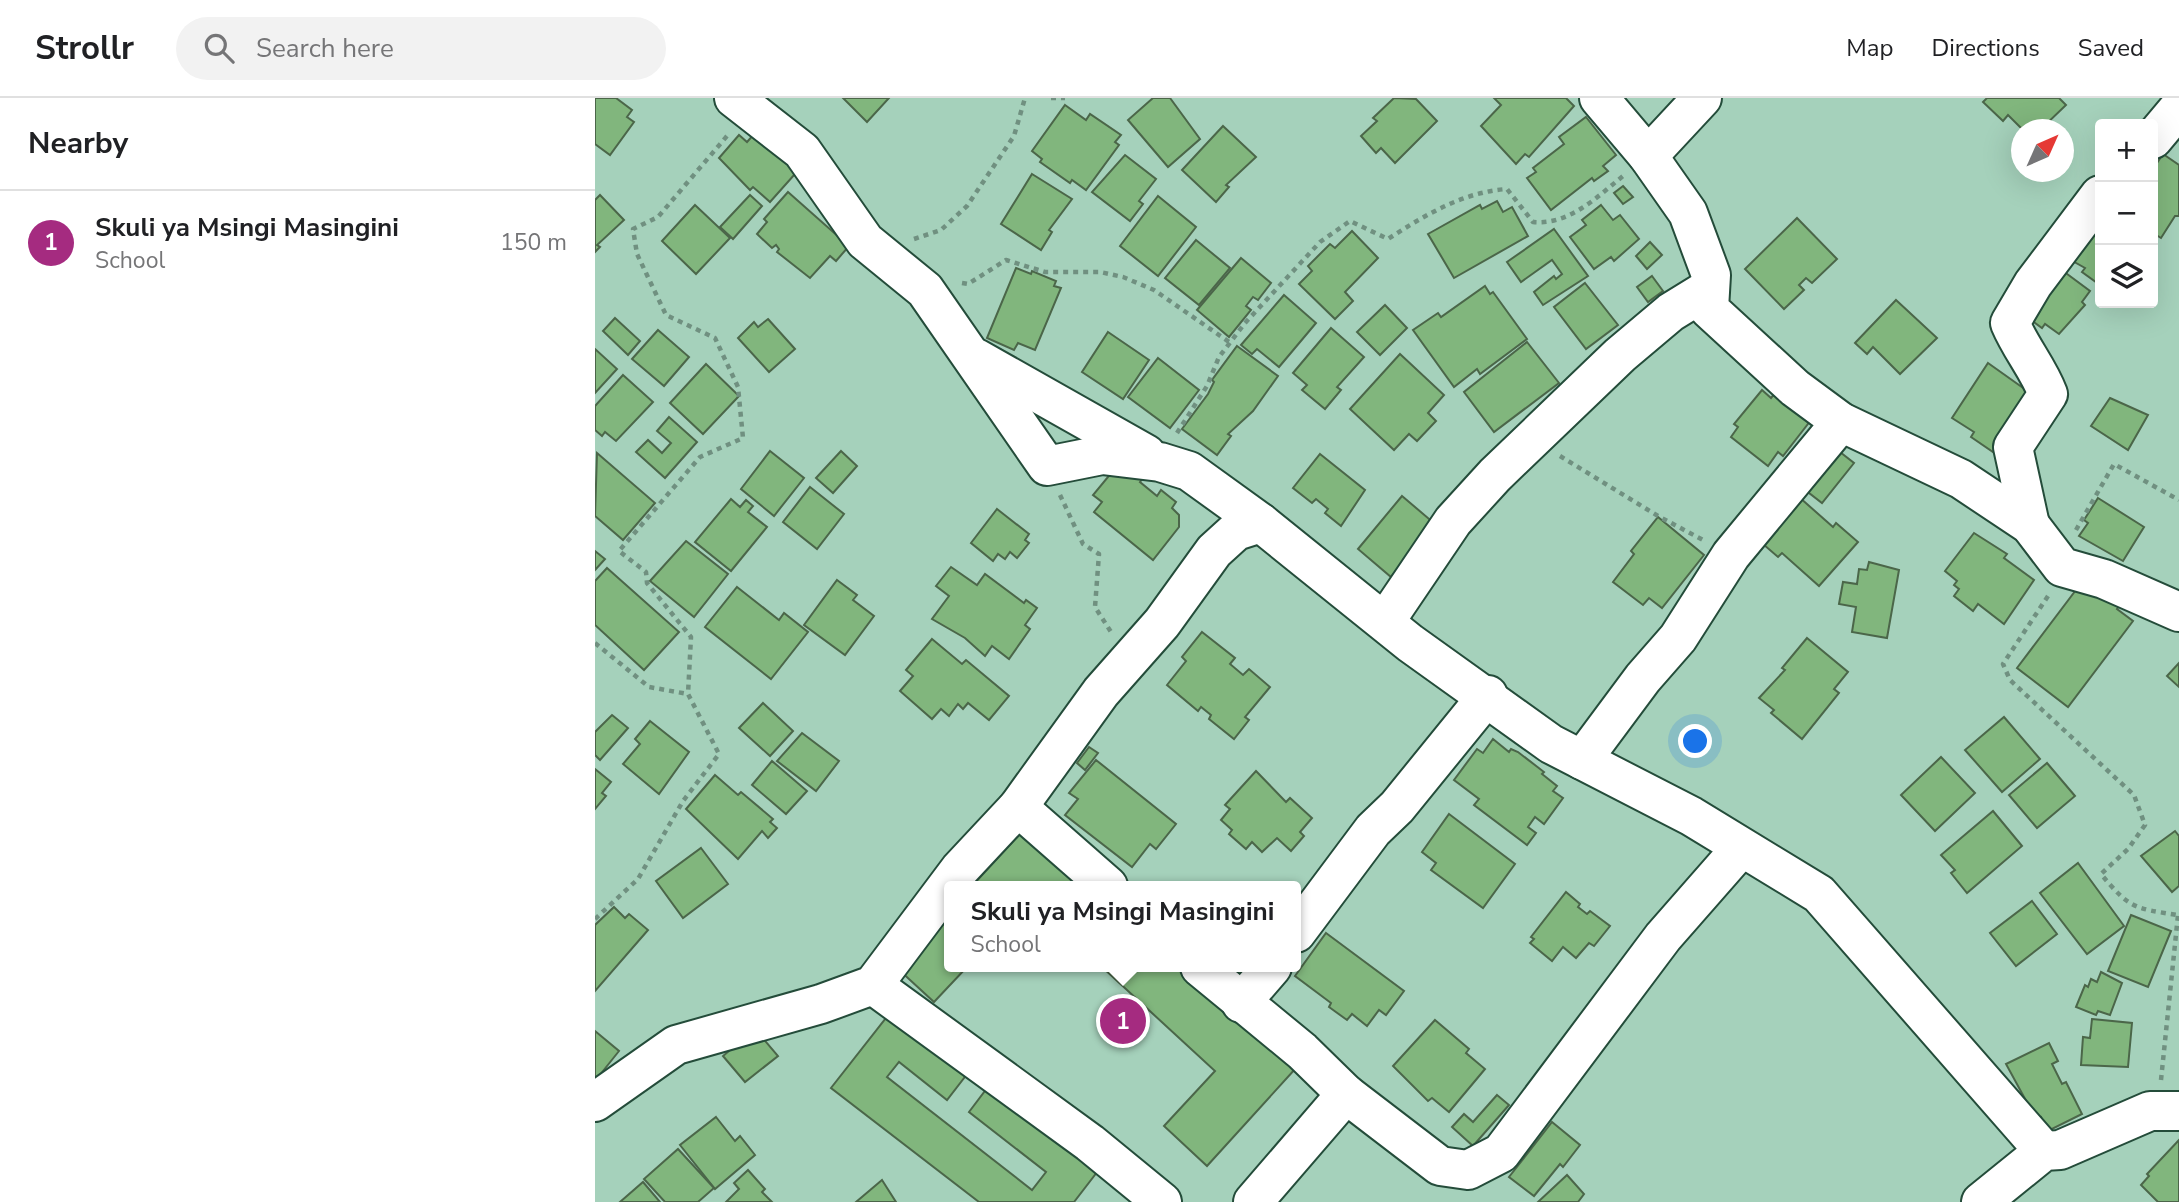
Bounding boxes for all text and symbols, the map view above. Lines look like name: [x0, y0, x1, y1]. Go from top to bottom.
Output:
search box: [176, 17, 666, 80]
text: Strollr: [35, 26, 134, 71]
icon: search: [200, 29, 238, 67]
text: Search here: [256, 31, 394, 66]
text: Map: [1846, 32, 1893, 64]
text: Directions: [1931, 32, 2040, 64]
text: Saved: [2078, 32, 2144, 64]
north arrow: [2011, 119, 2074, 182]
map controls: [2095, 119, 2158, 308]
button: +: [2095, 119, 2158, 182]
text: Nearby: [28, 123, 128, 164]
button: −: [2095, 182, 2158, 245]
text: Skuli ya Msingi Masingini: [95, 210, 399, 245]
text: 1: [44, 227, 58, 258]
text: 150 m: [500, 227, 567, 258]
text: School: [95, 245, 165, 276]
button: layers: [2095, 245, 2158, 308]
your location: [1678, 724, 1712, 758]
popup: [944, 881, 1301, 972]
text: Skuli ya Msingi Masingini: [971, 894, 1274, 929]
text: School: [971, 929, 1041, 960]
pin: 1: [1100, 995, 1146, 1047]

